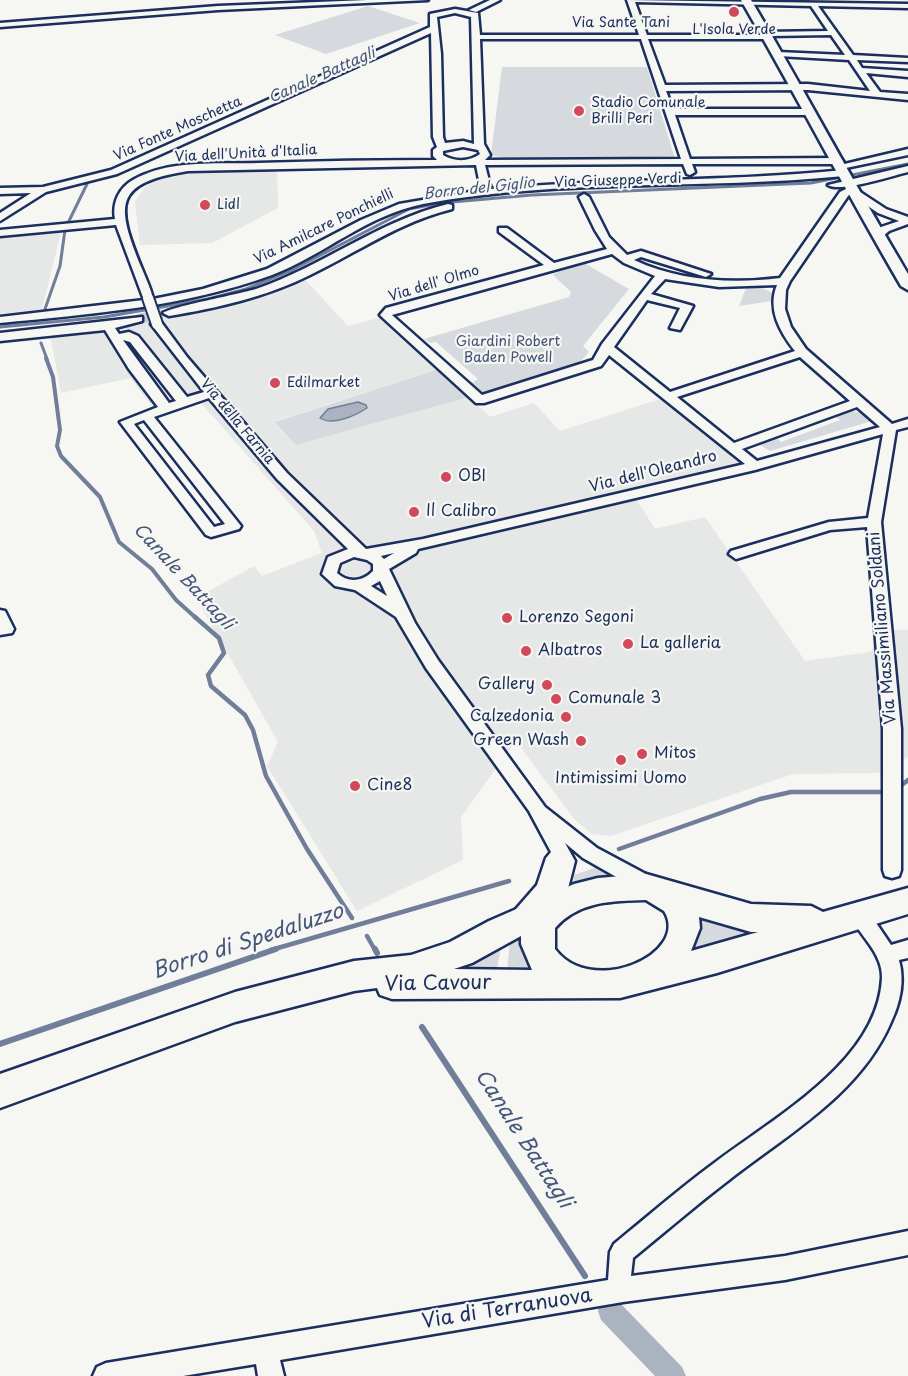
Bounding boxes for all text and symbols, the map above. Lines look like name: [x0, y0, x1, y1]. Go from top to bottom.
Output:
marker: L'Isola Verde: [727, 5, 741, 19]
street label: Via Sante Tani: [572, 15, 670, 31]
place label: L'Isola Verde: [692, 22, 776, 38]
water label: Canale Battagli: [266, 44, 378, 108]
street label: Via Fonte Moschetta: [111, 93, 245, 165]
place label: Stadio Comunale Brilli Peri: [591, 95, 706, 128]
marker: Stadio Comunale Brilli Peri: [572, 104, 586, 118]
street label: Via dell'Unità d'Italia: [174, 142, 318, 166]
street label: Via Giuseppe Verdi: [554, 170, 682, 192]
water label: Borro del Giglio: [422, 174, 536, 204]
street label: Via Amilcare Ponchielli: [251, 186, 397, 268]
place label: Lidl: [217, 197, 240, 213]
marker: Lidl: [198, 198, 212, 212]
street label: Via dell' Olmo: [387, 262, 481, 306]
park label: Giardini Robert Baden Powell: [456, 334, 560, 366]
place label: Edilmarket: [287, 375, 360, 391]
street label: Via della Farnia: [196, 376, 278, 468]
marker: Edilmarket: [268, 376, 282, 390]
street label: Via dell'Oleandro: [587, 447, 719, 497]
place label: OBI: [458, 467, 486, 487]
marker: OBI: [439, 470, 453, 484]
place label: Il Calibro: [426, 502, 496, 522]
marker: Il Calibro: [407, 505, 421, 519]
water label: Canale Battagli: [128, 519, 238, 635]
street label: Via Massimiliano Soldani: [865, 531, 901, 725]
place label: Lorenzo Segoni: [519, 608, 634, 628]
marker: Lorenzo Segoni: [500, 611, 514, 625]
place label: La galleria: [640, 634, 721, 654]
marker: La galleria: [621, 637, 635, 651]
place label: Albatros: [538, 641, 602, 661]
marker: Albatros: [519, 644, 533, 658]
place label: Gallery: [478, 675, 535, 695]
marker: Gallery: [540, 678, 554, 692]
place label: Comunale 3: [568, 689, 661, 709]
marker: Comunale 3: [549, 692, 563, 706]
place label: Calzedonia: [470, 707, 554, 727]
marker: Calzedonia: [559, 710, 573, 724]
place label: Green Wash: [473, 731, 569, 751]
marker: Green Wash: [574, 734, 588, 748]
place label: Mitos: [654, 744, 696, 764]
marker: Mitos: [635, 747, 649, 761]
marker: Intimissimi Uomo: [614, 753, 628, 767]
place label: Intimissimi Uomo: [555, 769, 687, 789]
place label: Cine8: [367, 776, 412, 796]
marker: Cine8: [348, 779, 362, 793]
water label: Borro di Spedaluzzo: [149, 899, 347, 985]
street label: Via Cavour: [384, 971, 492, 997]
water label: Canale Battagli: [469, 1065, 577, 1213]
street label: Via di Terranuova: [420, 1284, 594, 1334]

